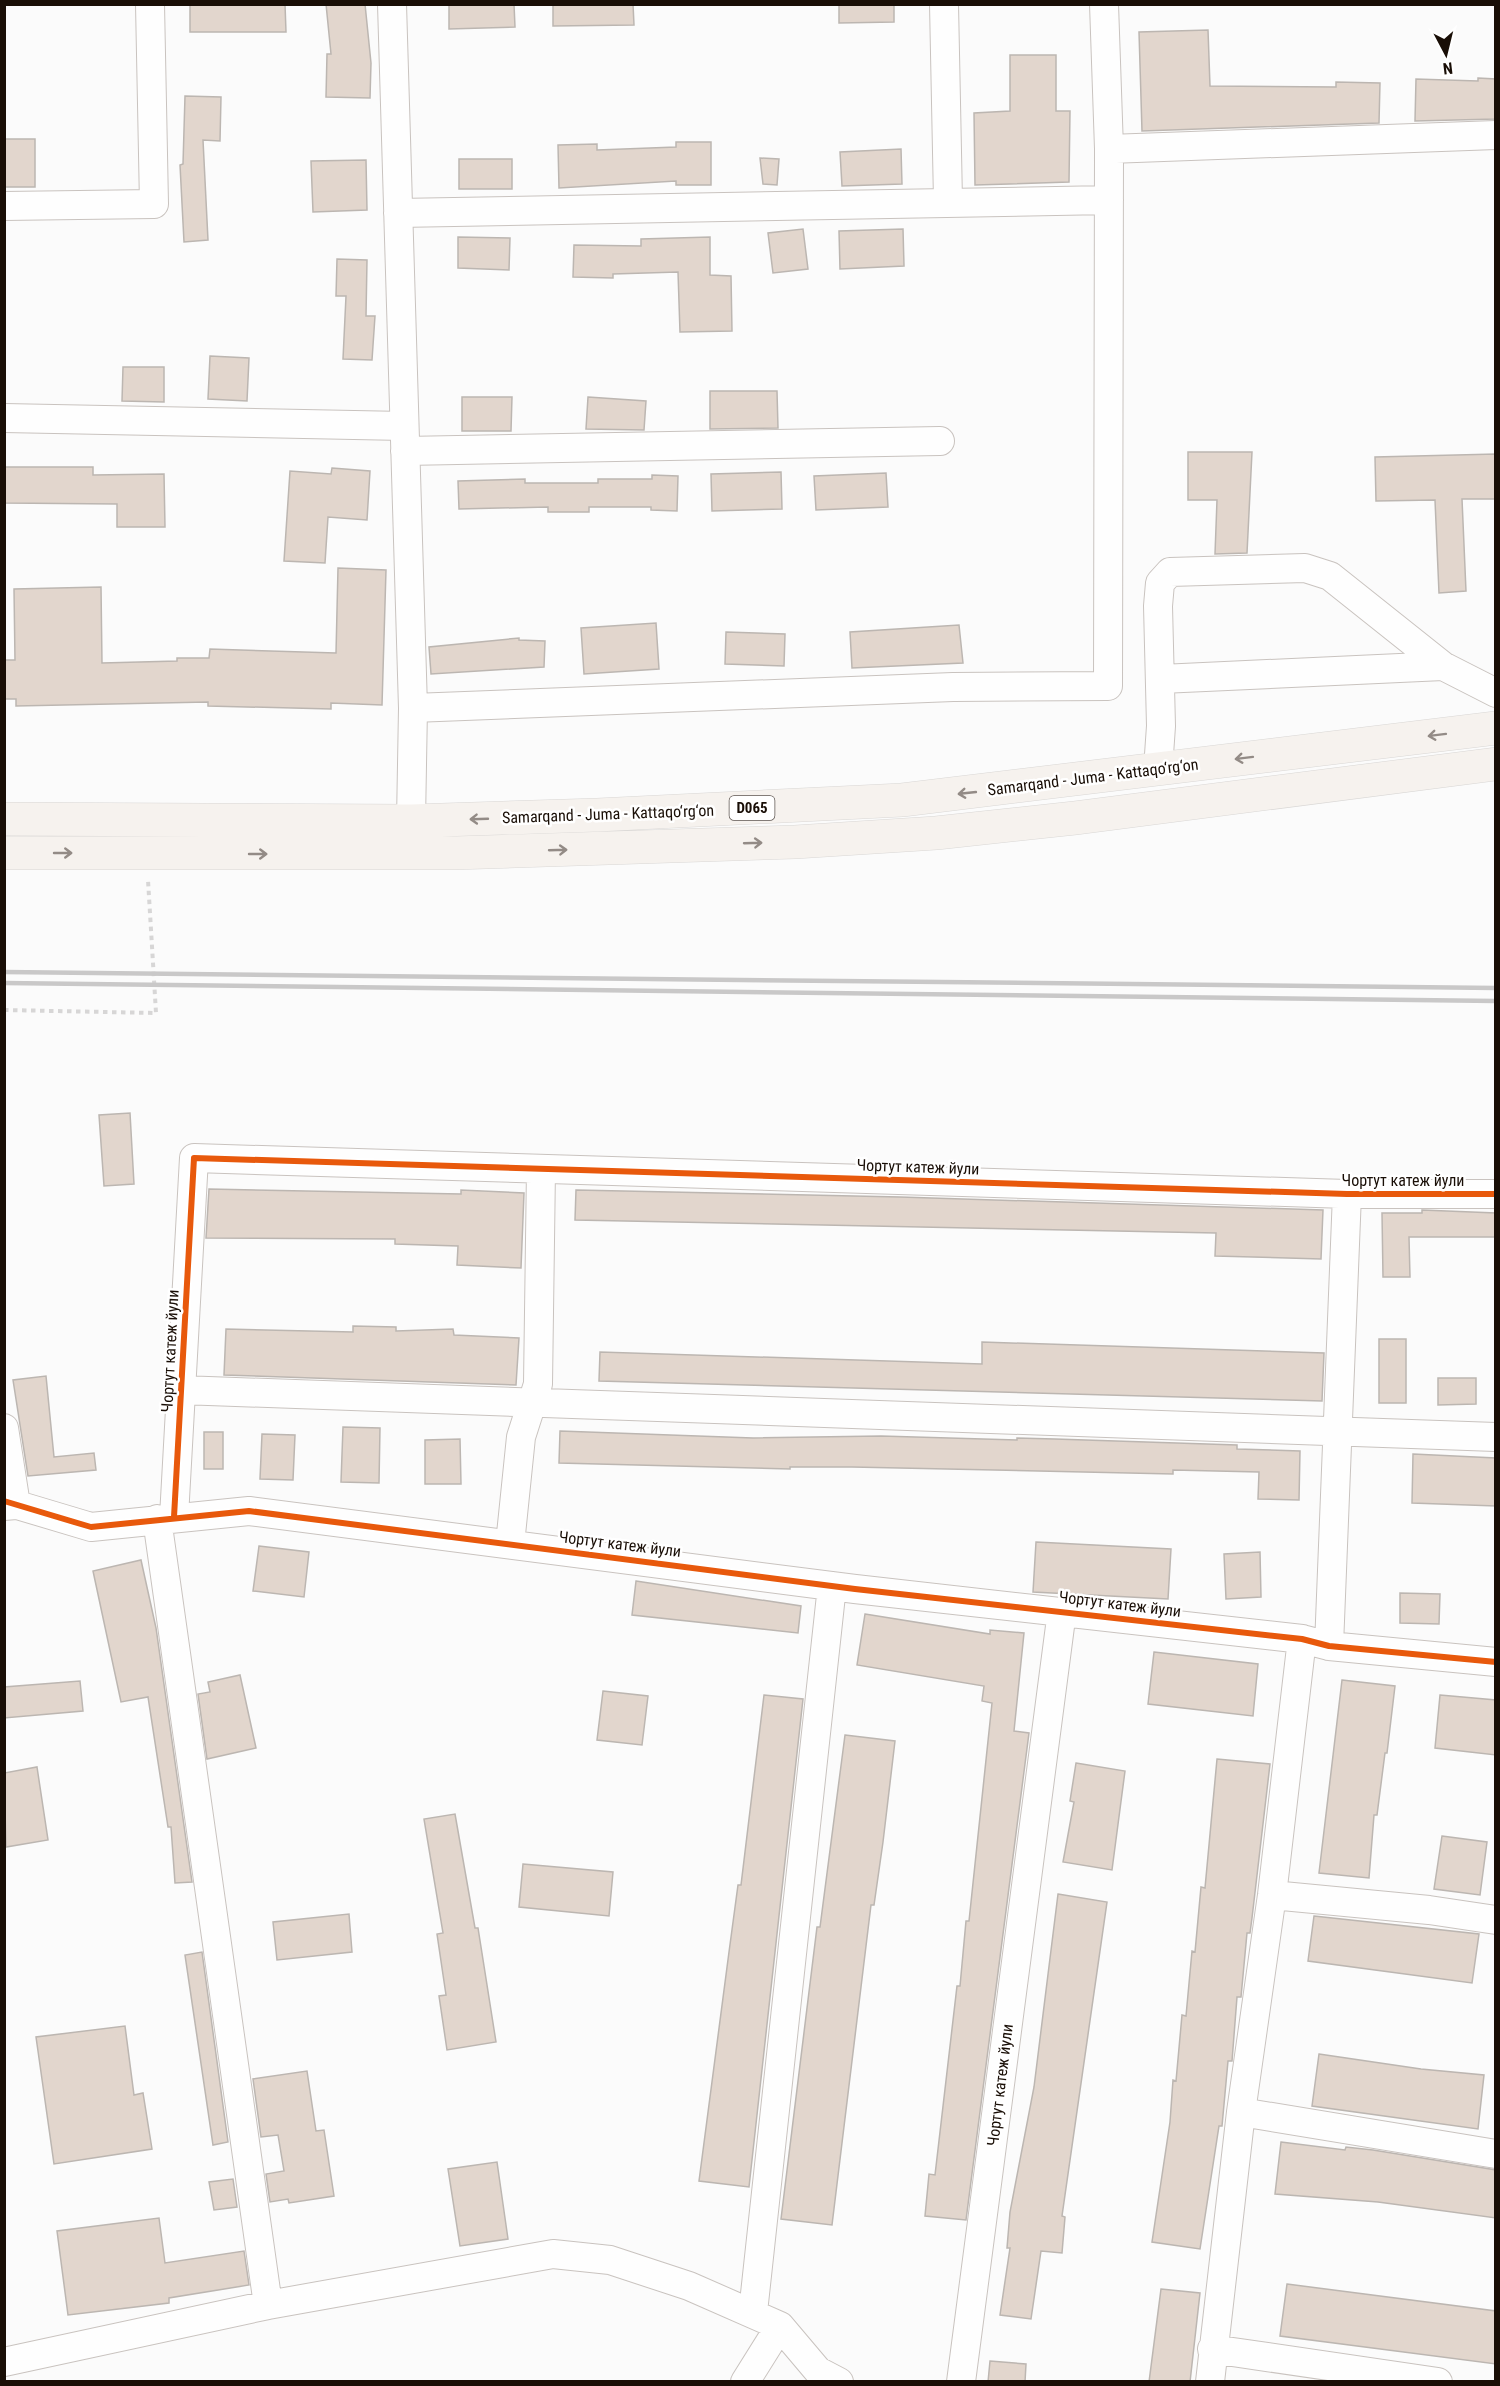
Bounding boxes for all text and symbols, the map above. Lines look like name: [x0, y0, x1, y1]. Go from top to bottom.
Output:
north arrow: [1416, 24, 1476, 84]
text: N: [1442, 58, 1454, 78]
one-way arrow: [1428, 730, 1448, 741]
one-way arrow: [1234, 753, 1254, 764]
street label: Samarqand - Juma - Kattaqo‘rg‘on: [987, 755, 1199, 799]
one-way arrow: [958, 788, 977, 799]
road number: D065: [730, 796, 774, 820]
street label: Samarqand - Juma - Kattaqo‘rg‘on: [502, 801, 714, 827]
one-way arrow: [469, 813, 489, 824]
one-way arrow: [742, 837, 762, 849]
one-way arrow: [547, 844, 567, 855]
one-way arrow: [52, 847, 72, 859]
one-way arrow: [247, 848, 267, 859]
street label: Чортут катеж йули: [856, 1155, 980, 1179]
street label: Чортут катеж йули: [1342, 1171, 1464, 1190]
street label: Чортут катеж йули: [157, 1289, 183, 1413]
street label: Чортут катеж йули: [558, 1527, 682, 1561]
street label: Чортут катеж йули: [1058, 1587, 1182, 1621]
street label: Чортут катеж йули: [983, 2023, 1017, 2147]

